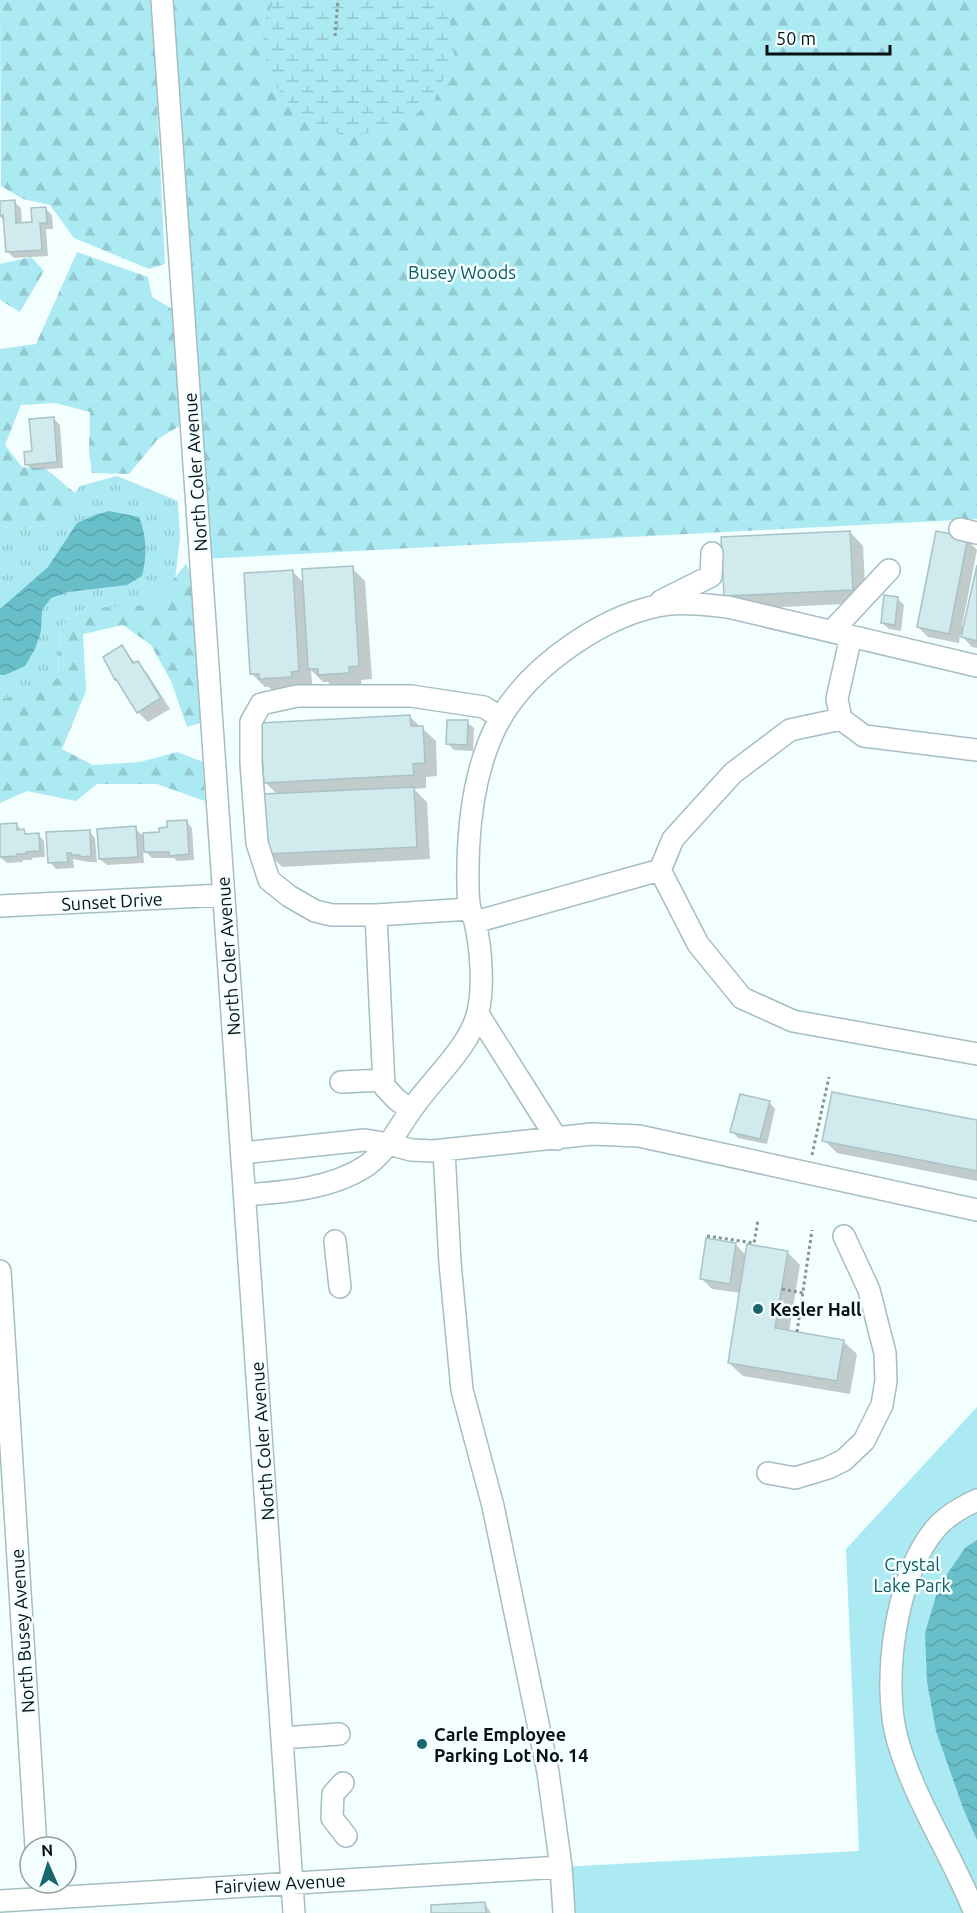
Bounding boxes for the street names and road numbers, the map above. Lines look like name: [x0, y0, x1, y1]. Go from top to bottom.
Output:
street label: North Coler Avenue: [179, 392, 211, 552]
street label: North Coler Avenue: [212, 876, 244, 1036]
street label: Sunset Drive: [61, 888, 163, 914]
street label: North Coler Avenue: [246, 1361, 278, 1521]
street label: North Busey Avenue: [6, 1548, 38, 1714]
street label: Fairview Avenue: [214, 1870, 346, 1896]

